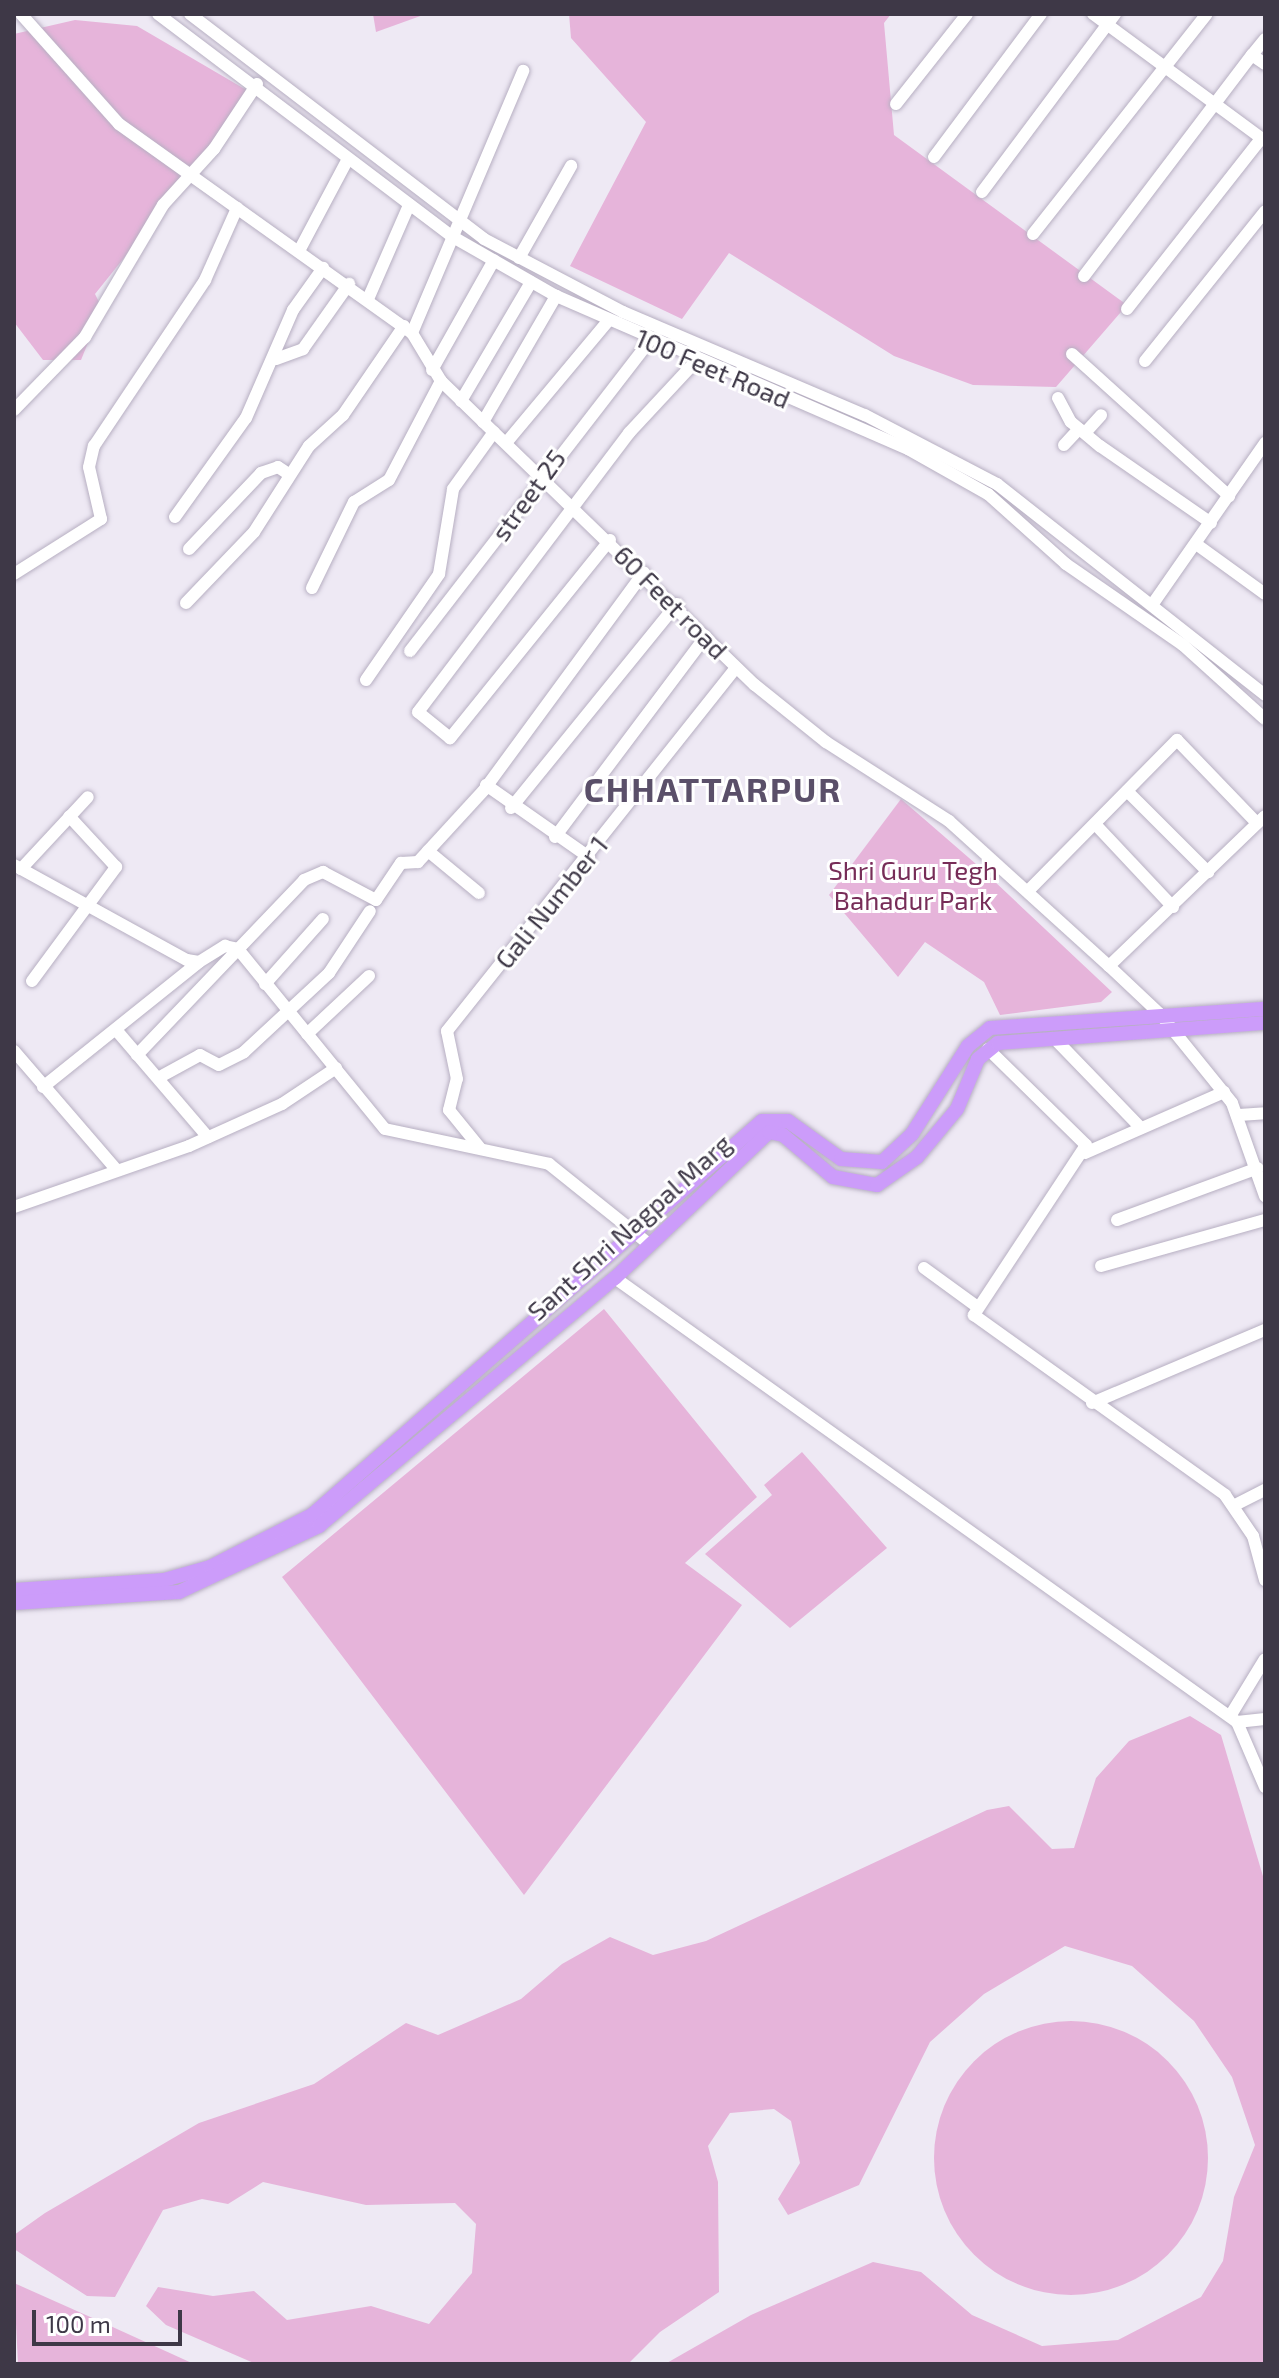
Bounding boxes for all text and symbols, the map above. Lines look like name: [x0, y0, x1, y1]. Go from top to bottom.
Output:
street label: 100 Feet Road: [631, 321, 795, 415]
street label: street 25: [484, 443, 572, 547]
street label: 60 Feet road: [608, 539, 734, 665]
district label: CHHATTARPUR: [584, 769, 842, 809]
street label: Gali Number 1: [488, 829, 614, 975]
park label: Shri Guru Tegh Bahadur Park: [828, 854, 998, 916]
street label: Sant Shri Nagpal Marg: [520, 1127, 738, 1327]
scale bar: [36, 2294, 186, 2344]
text: 100 m: [46, 2309, 111, 2338]

